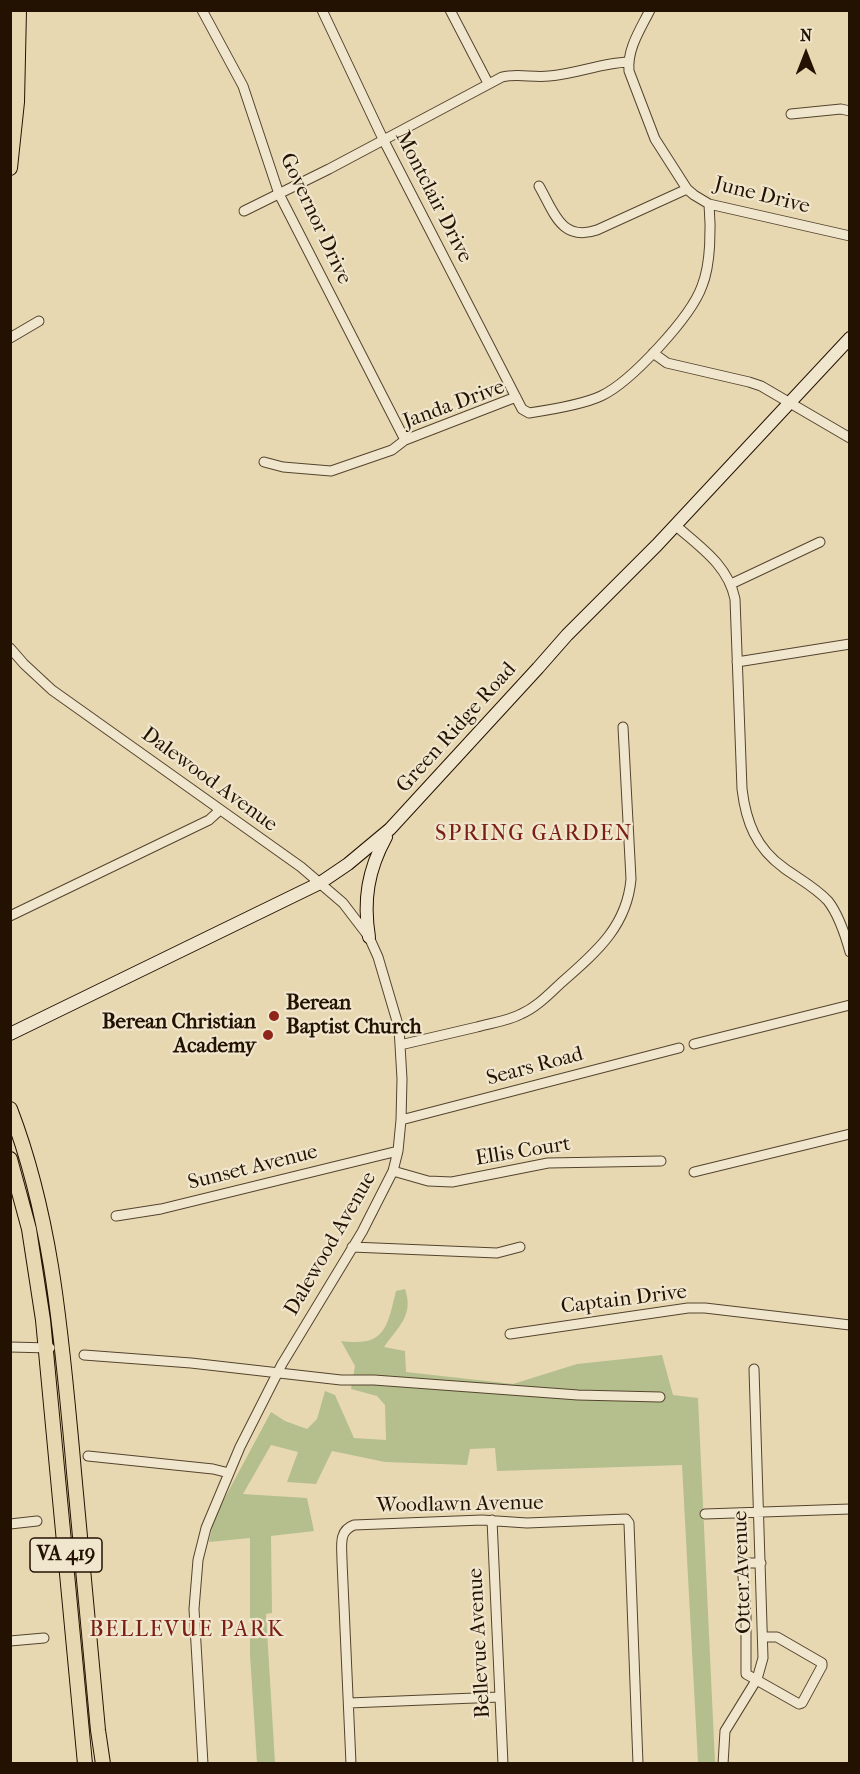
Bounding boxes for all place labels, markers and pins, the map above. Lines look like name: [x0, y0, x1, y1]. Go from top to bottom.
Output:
place label: Berean Baptist Church: [286, 991, 422, 1041]
marker: Berean Baptist Church: [267, 1009, 281, 1023]
place label: Berean Christian Academy: [102, 1010, 256, 1060]
marker: Berean Christian Academy: [261, 1028, 275, 1042]

